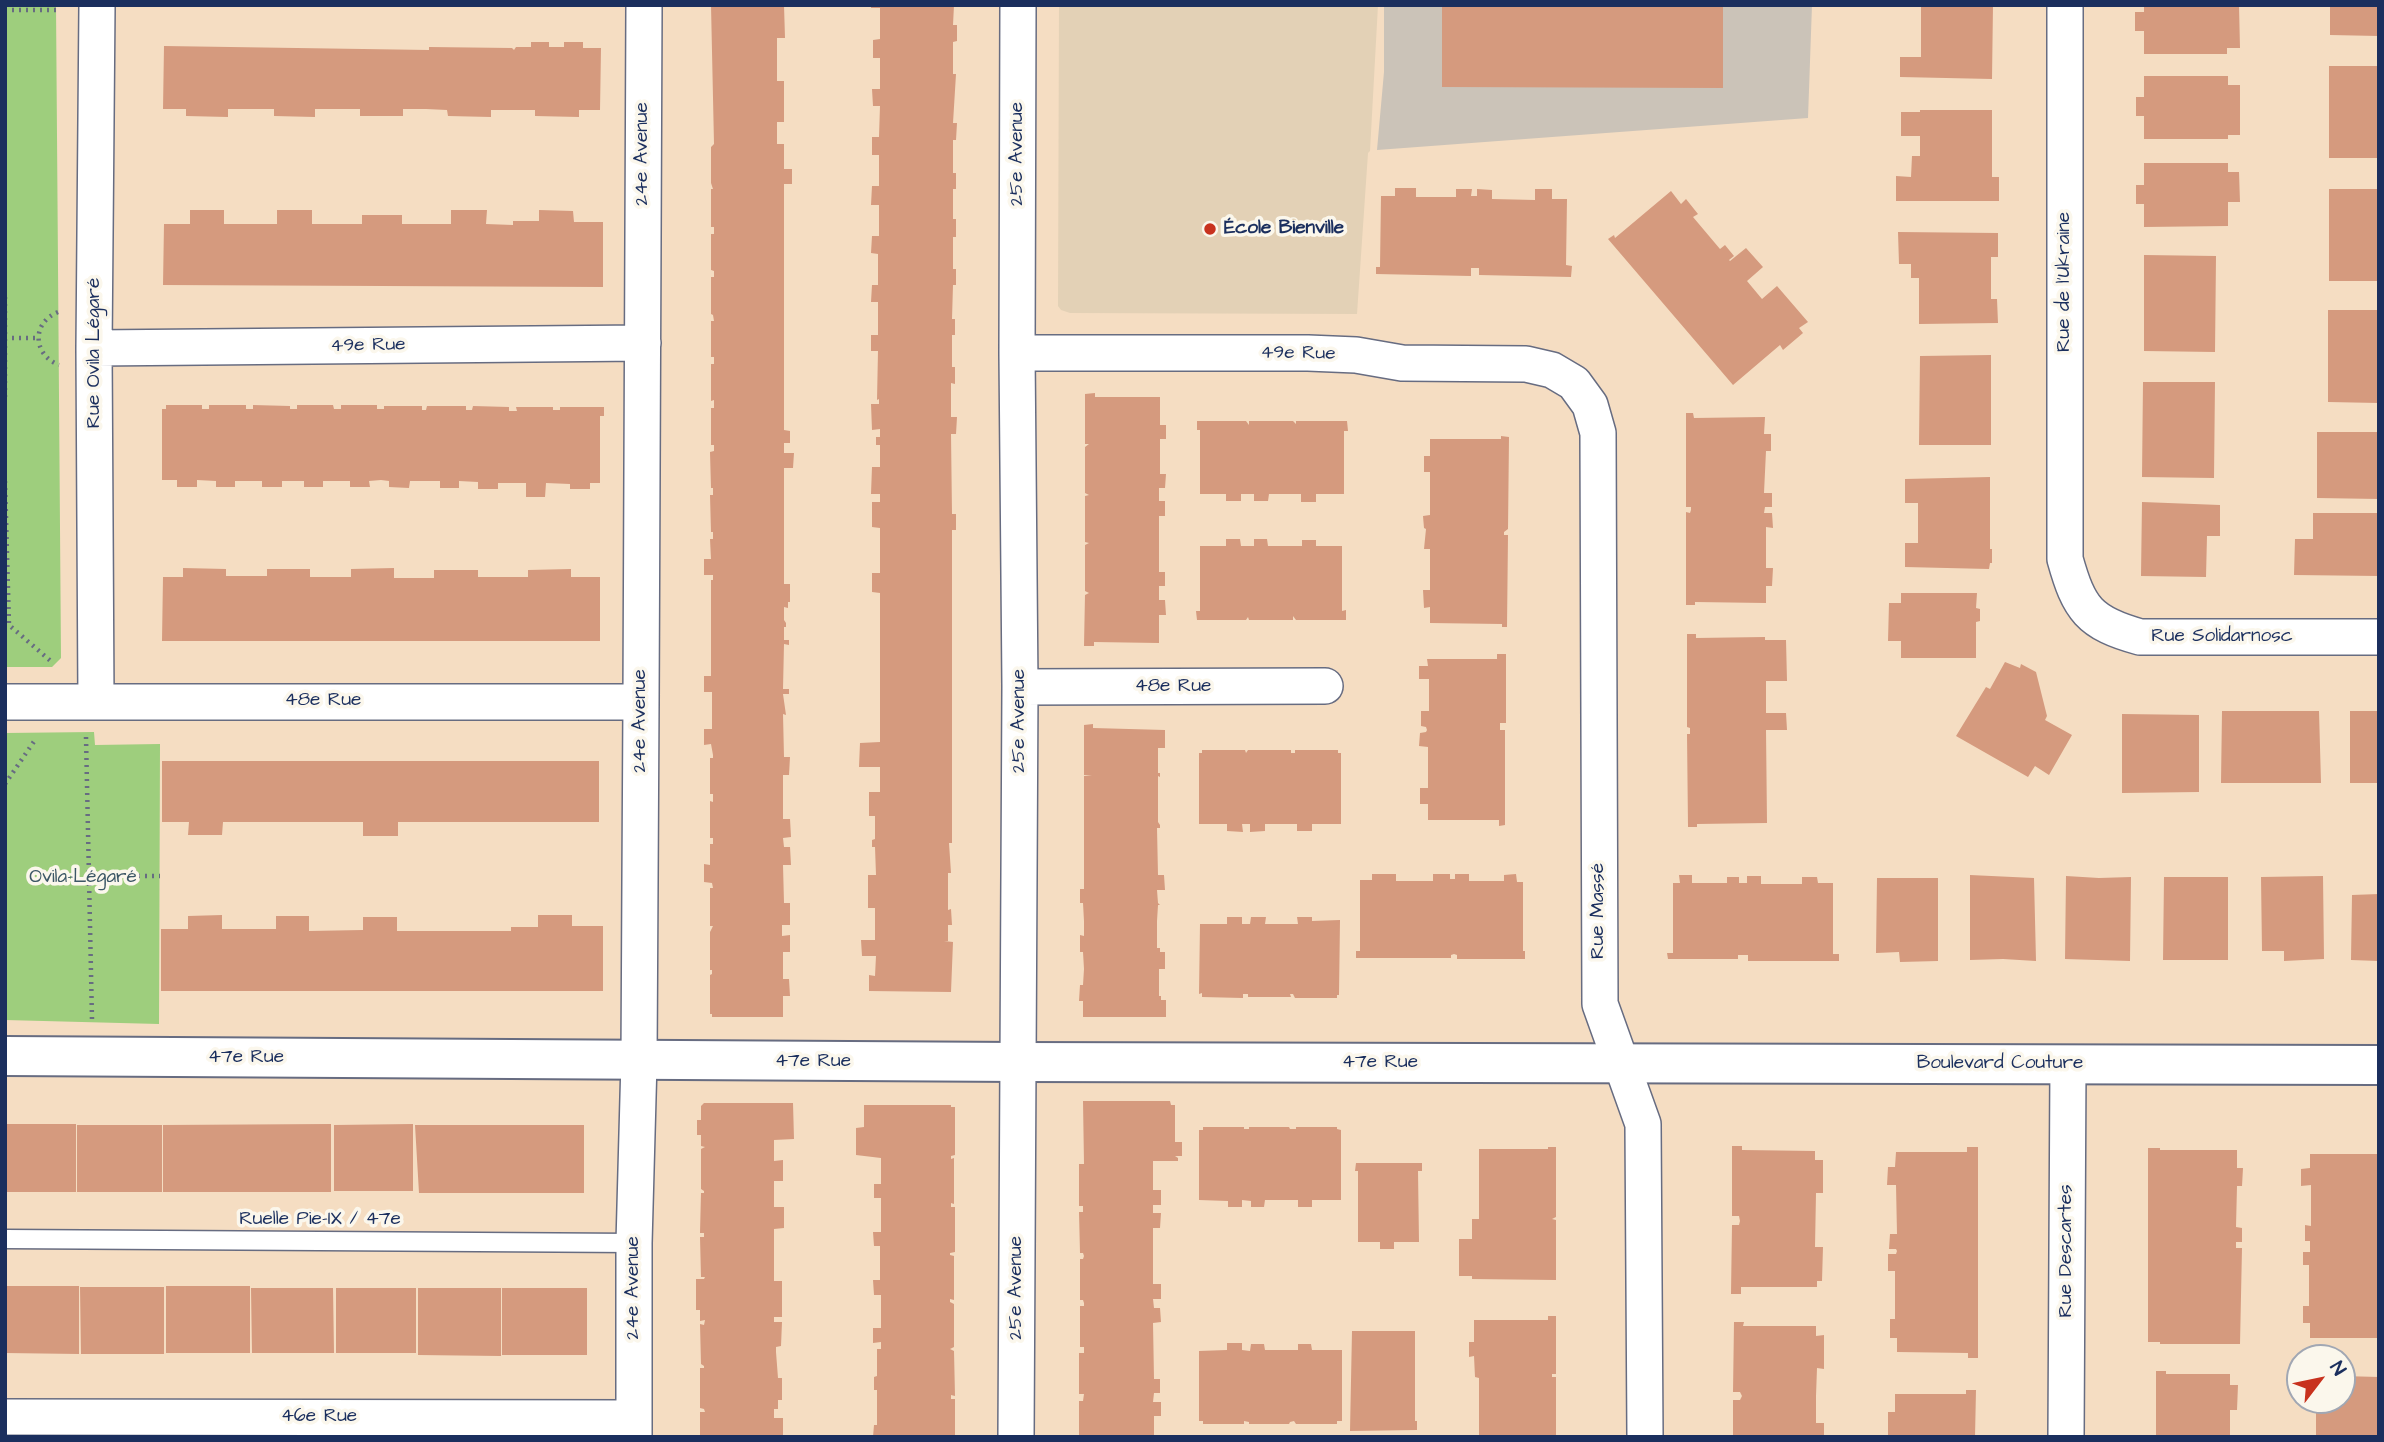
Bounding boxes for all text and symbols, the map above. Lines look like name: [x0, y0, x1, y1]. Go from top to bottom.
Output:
street label: 24e Avenue: [632, 102, 654, 206]
street label: 25e Avenue: [1007, 102, 1029, 206]
street label: Rue de l'Ukraine: [2054, 212, 2076, 352]
place label: École Bienville: [1224, 218, 1344, 240]
marker: École Bienville: [1202, 221, 1218, 237]
street label: Rue Ovila Légaré: [84, 278, 106, 428]
street label: 49e Rue: [330, 334, 406, 358]
street label: 49e Rue: [1260, 342, 1336, 366]
street label: Rue Solidarnosc: [2151, 626, 2293, 648]
street label: 24e Avenue: [630, 669, 652, 773]
street label: 25e Avenue: [1009, 669, 1031, 773]
street label: 48e Rue: [1135, 676, 1211, 698]
street label: 48e Rue: [285, 690, 361, 712]
street label: Rue Massé: [1588, 863, 1610, 959]
park label: Ovila-Légaré: [29, 867, 137, 889]
street label: 47e Rue: [208, 1047, 284, 1069]
street label: 47e Rue: [775, 1051, 851, 1073]
street label: 47e Rue: [1342, 1052, 1418, 1074]
street label: Boulevard Couture: [1917, 1053, 2083, 1075]
street label: Rue Descartes: [2056, 1185, 2078, 1317]
street label: Ruelle Pie-IX / 47e: [239, 1209, 401, 1231]
street label: 24e Avenue: [623, 1236, 645, 1340]
street label: 25e Avenue: [1006, 1236, 1028, 1340]
north arrow: [2286, 1344, 2356, 1414]
text: N: [2323, 1356, 2352, 1381]
street label: 46e Rue: [281, 1406, 357, 1428]

